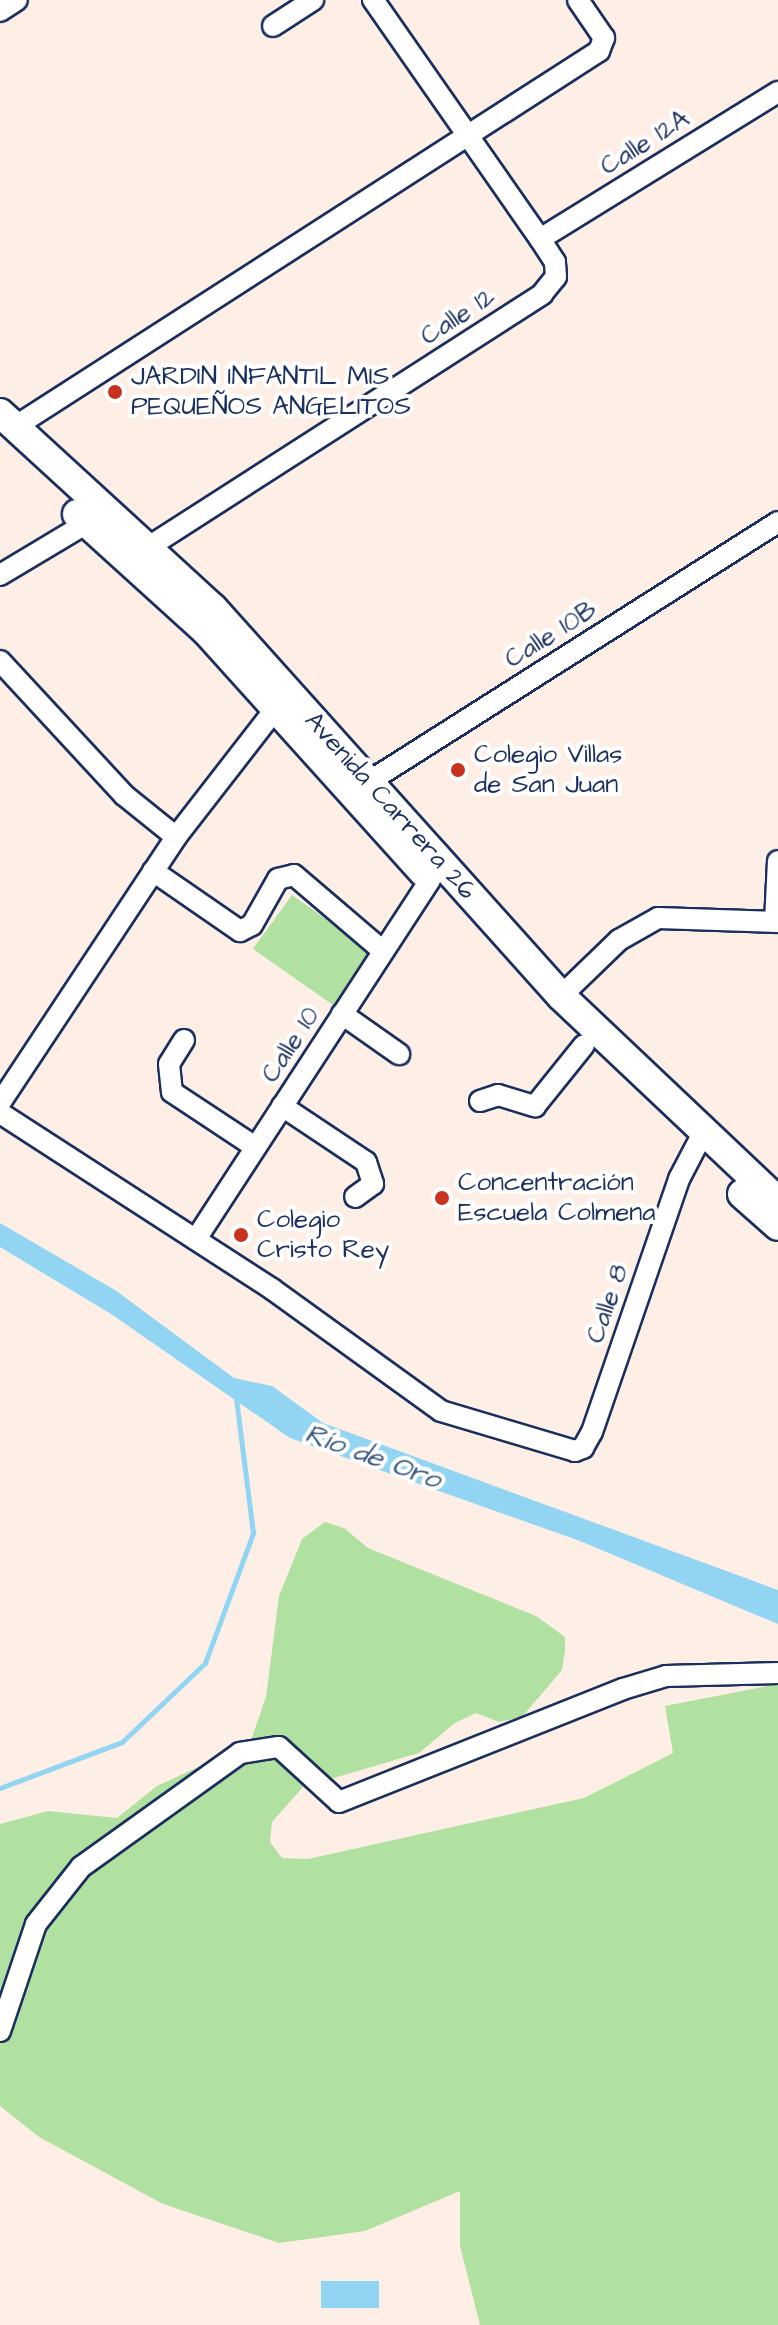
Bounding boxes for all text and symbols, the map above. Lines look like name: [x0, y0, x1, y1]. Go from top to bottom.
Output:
street label: Calle 12A: [595, 103, 695, 183]
street label: Calle 12: [415, 281, 501, 353]
place label: JARDIN INFANTIL MIS PEQUEÑOS ANGELITOS: [131, 361, 411, 422]
marker: JARDIN INFANTIL MIS PEQUEÑOS ANGELITOS: [106, 383, 124, 401]
street label: Calle 10B: [499, 595, 603, 675]
street label: Avenida Carrera 26: [298, 706, 482, 906]
place label: Colegio Villas de San Juan: [474, 739, 622, 800]
marker: Colegio Villas de San Juan: [449, 761, 467, 779]
street label: Calle 10: [255, 1001, 327, 1089]
place label: Concentración Escuela Colmena: [458, 1167, 656, 1228]
marker: Concentración Escuela Colmena: [433, 1189, 451, 1207]
place label: Colegio Cristo Rey: [257, 1204, 389, 1266]
marker: Colegio Cristo Rey: [232, 1226, 250, 1244]
street label: Calle 8: [580, 1261, 636, 1347]
water label: Río de Oro: [301, 1417, 445, 1497]

